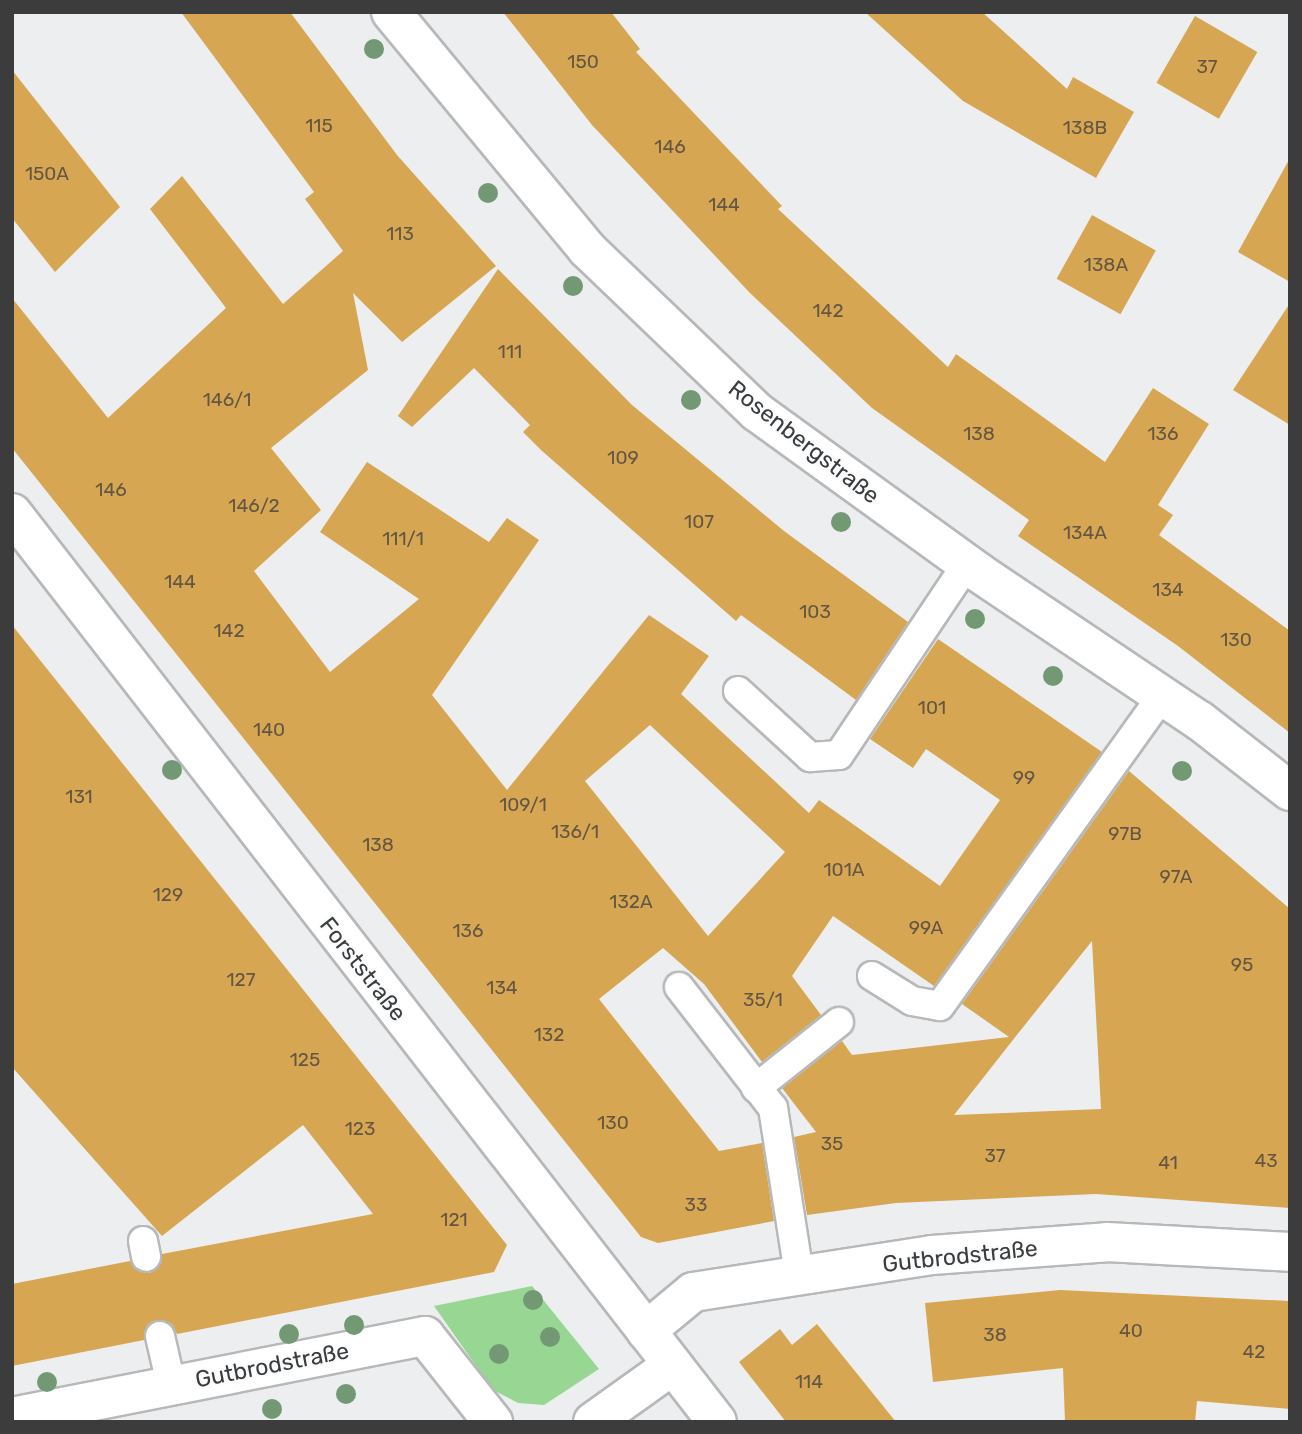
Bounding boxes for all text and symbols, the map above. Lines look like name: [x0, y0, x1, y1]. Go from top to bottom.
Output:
house number: 150: [567, 51, 599, 73]
house number: 37: [1196, 56, 1218, 78]
house number: 115: [305, 115, 333, 137]
house number: 138B: [1063, 117, 1107, 139]
house number: 146: [654, 136, 686, 158]
house number: 150A: [25, 163, 69, 185]
house number: 144: [708, 194, 740, 216]
house number: 113: [386, 223, 414, 245]
house number: 138A: [1084, 254, 1128, 276]
house number: 142: [812, 300, 844, 322]
house number: 111: [498, 341, 522, 363]
street label: Rosenbergstraße: [723, 375, 885, 509]
house number: 146/1: [203, 389, 251, 411]
house number: 138: [963, 423, 995, 445]
house number: 136: [1147, 423, 1179, 445]
house number: 109: [607, 447, 639, 469]
house number: 146: [95, 479, 127, 501]
house number: 146/2: [228, 495, 280, 517]
house number: 107: [684, 511, 714, 533]
house number: 134A: [1063, 522, 1107, 544]
house number: 111/1: [382, 528, 424, 550]
house number: 144: [164, 571, 196, 593]
house number: 134: [1152, 579, 1184, 601]
house number: 103: [799, 601, 831, 623]
house number: 142: [213, 620, 245, 642]
house number: 130: [1220, 629, 1252, 651]
house number: 101: [918, 697, 946, 719]
house number: 140: [253, 719, 285, 741]
house number: 99: [1013, 767, 1035, 789]
house number: 131: [65, 786, 93, 808]
house number: 109/1: [499, 794, 547, 816]
house number: 136/1: [551, 821, 599, 843]
house number: 97B: [1108, 823, 1142, 845]
house number: 138: [362, 834, 394, 856]
house number: 101A: [823, 859, 865, 881]
house number: 97A: [1160, 866, 1192, 888]
house number: 129: [153, 884, 183, 906]
house number: 132A: [609, 891, 653, 913]
street label: Forststraße: [314, 912, 412, 1026]
house number: 99A: [909, 917, 943, 939]
house number: 136: [452, 920, 484, 942]
house number: 95: [1231, 954, 1253, 976]
house number: 127: [226, 969, 256, 991]
house number: 134: [486, 977, 518, 999]
house number: 35/1: [743, 989, 783, 1011]
house number: 132: [534, 1024, 564, 1046]
house number: 125: [290, 1049, 320, 1071]
house number: 130: [597, 1112, 629, 1134]
house number: 123: [345, 1118, 375, 1140]
house number: 35: [821, 1133, 843, 1155]
house number: 37: [984, 1145, 1006, 1167]
house number: 43: [1254, 1150, 1278, 1172]
house number: 41: [1158, 1152, 1178, 1174]
house number: 33: [685, 1194, 707, 1216]
house number: 121: [440, 1209, 468, 1231]
street label: Gutbrodstraße: [881, 1234, 1039, 1278]
house number: 40: [1119, 1320, 1143, 1342]
house number: 38: [983, 1324, 1007, 1346]
street label: Gutbrodstraße: [193, 1337, 351, 1393]
house number: 42: [1243, 1341, 1265, 1363]
house number: 114: [795, 1371, 823, 1393]

